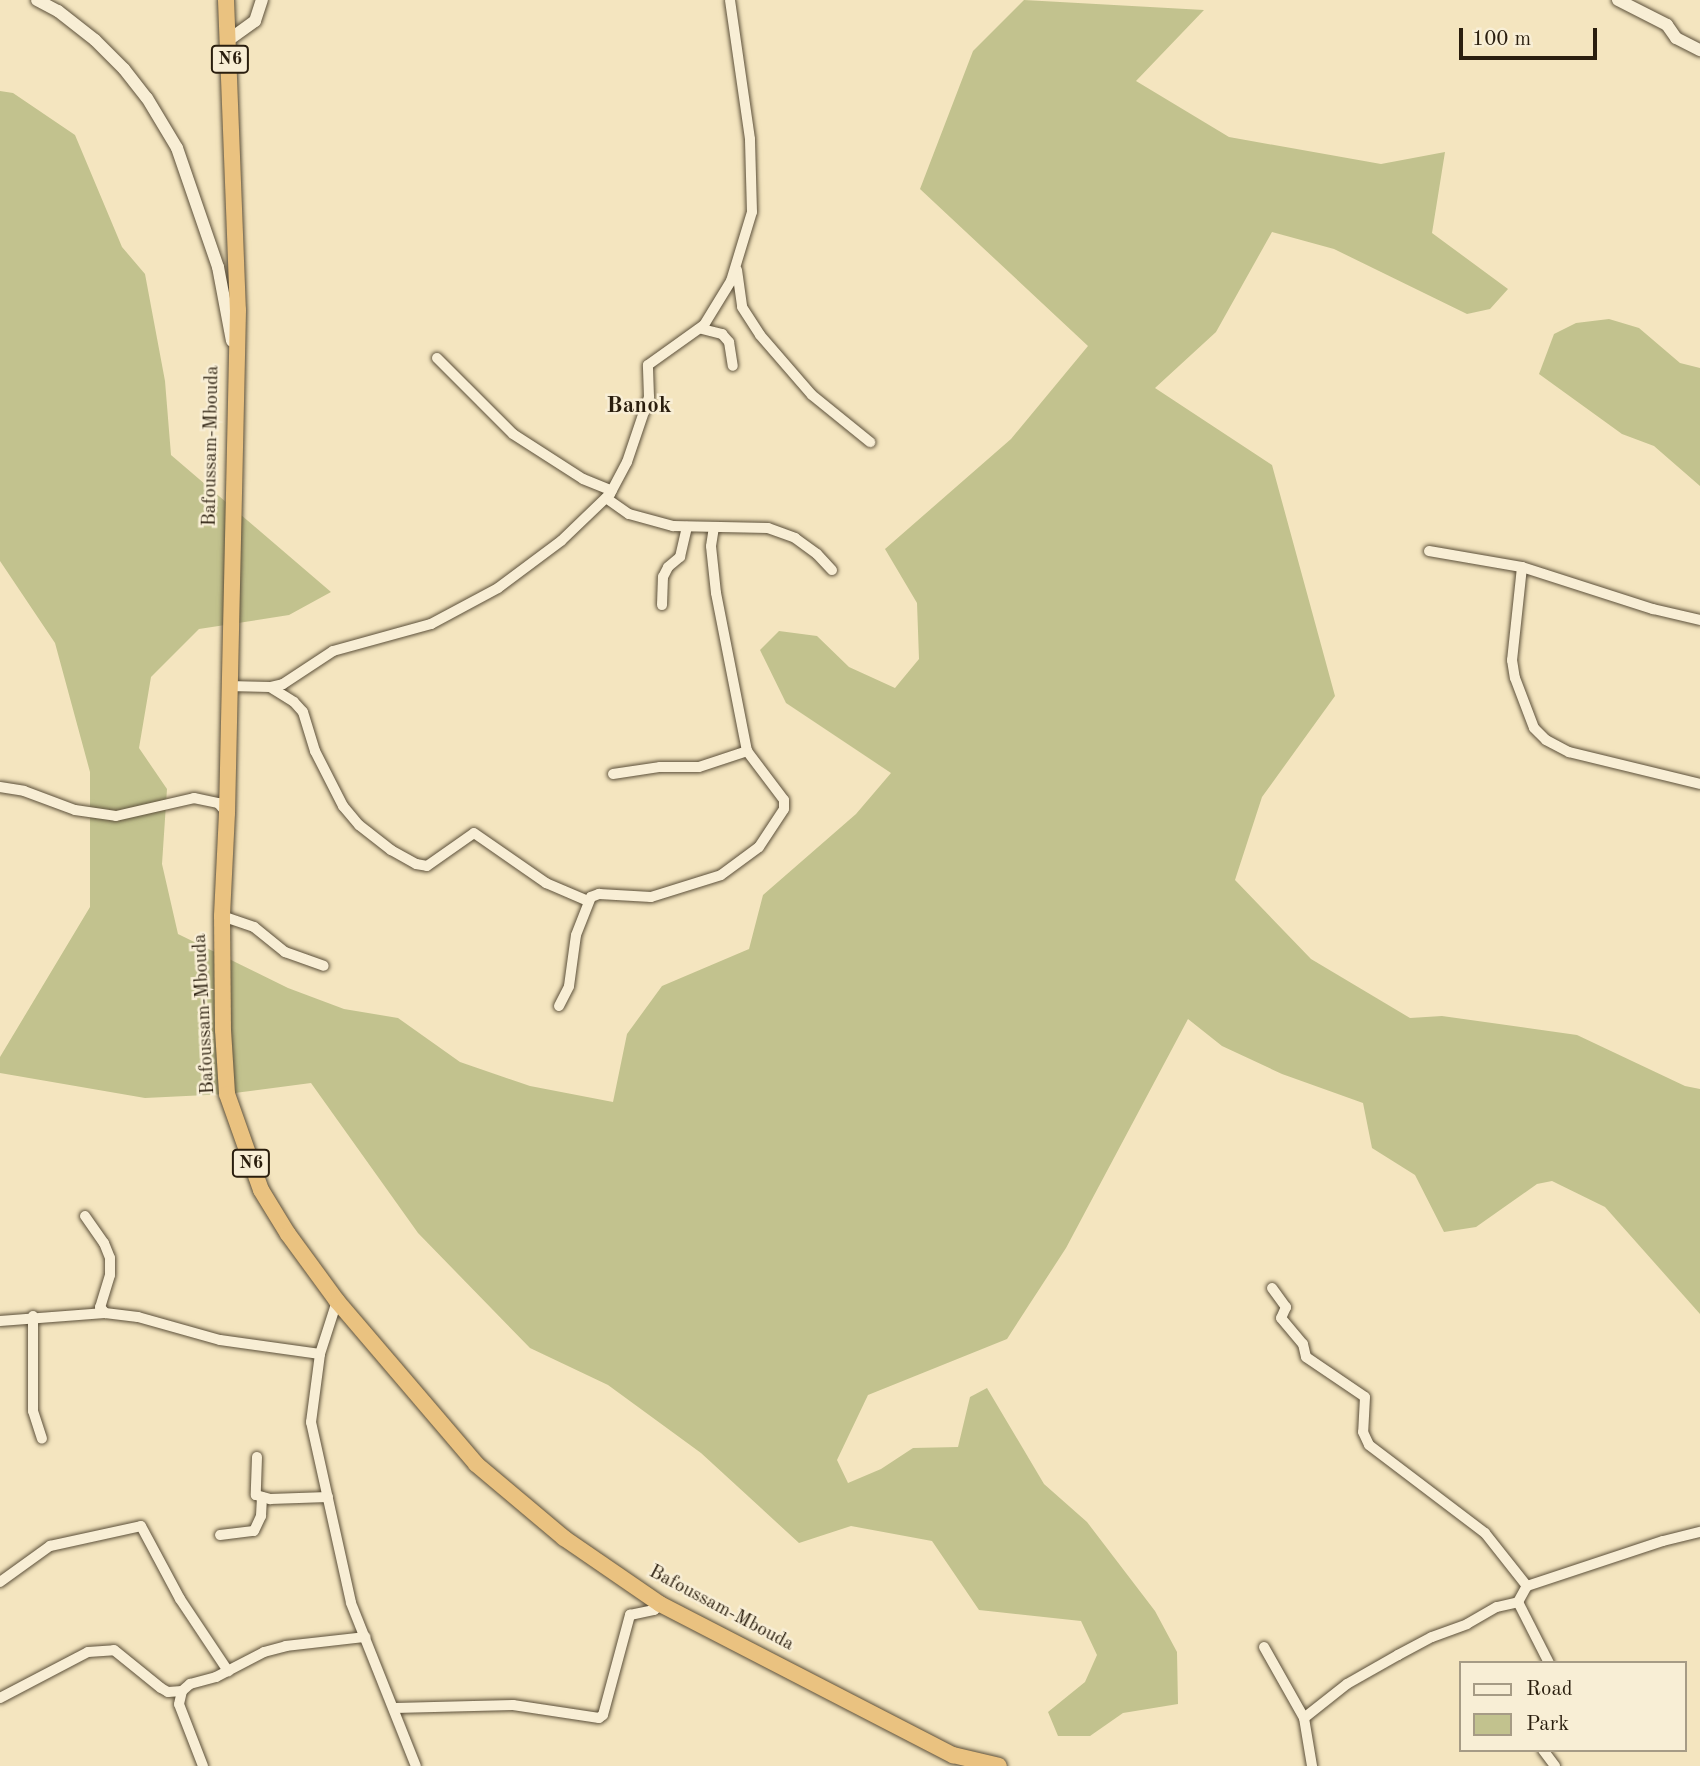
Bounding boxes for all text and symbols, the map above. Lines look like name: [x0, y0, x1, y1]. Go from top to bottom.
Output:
scale bar: [1462, 14, 1600, 58]
text: 100 m: [1472, 29, 1531, 50]
road number: N6: [211, 44, 249, 74]
street label: Bafoussam-Mbouda: [199, 365, 225, 527]
district label: Banok: [606, 392, 672, 420]
street label: Bafoussam-Mbouda: [189, 933, 221, 1095]
road number: N6: [232, 1148, 270, 1178]
street label: Bafoussam-Mbouda: [645, 1561, 797, 1657]
legend: [1458, 1661, 1686, 1752]
text: Road: [1526, 1679, 1573, 1700]
text: Park: [1526, 1714, 1569, 1735]

